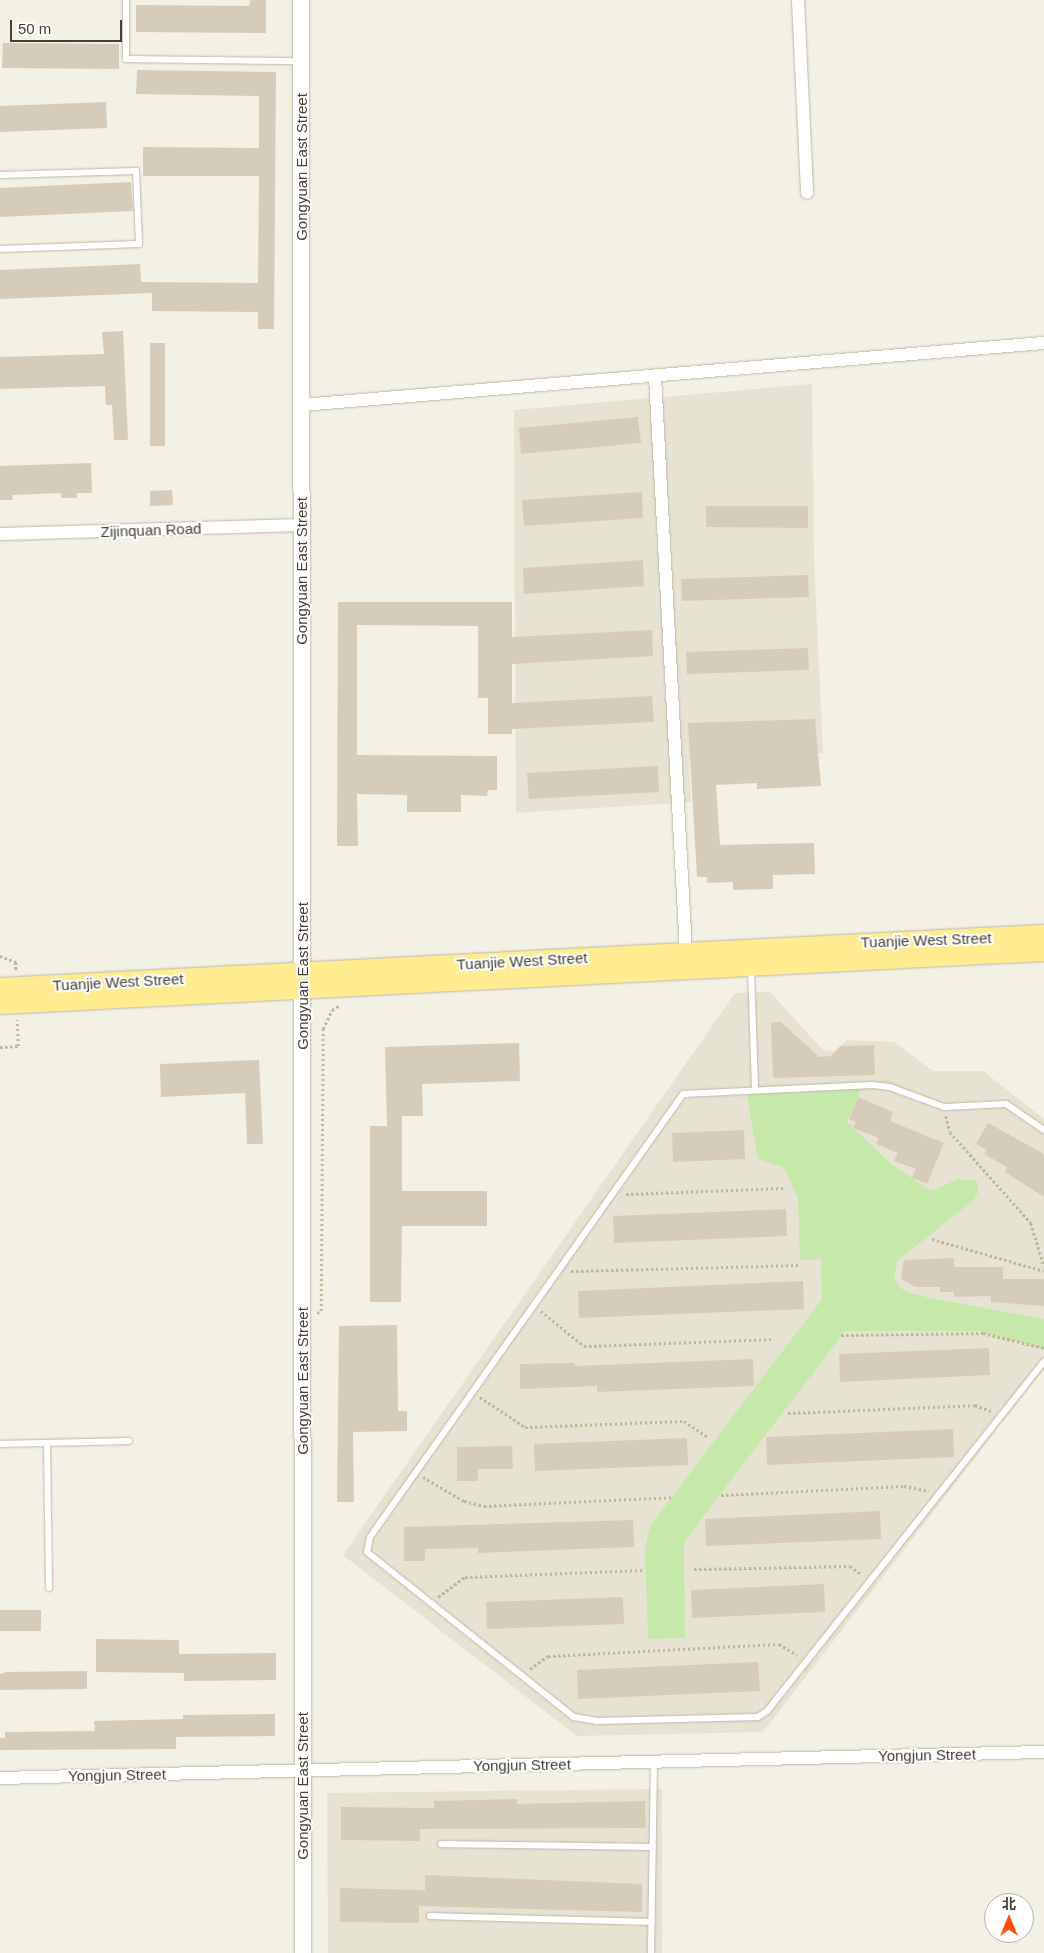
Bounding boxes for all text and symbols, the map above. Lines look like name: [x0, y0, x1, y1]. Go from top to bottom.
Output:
scale bar: [12, 10, 125, 42]
text: 50 m: [18, 20, 51, 37]
street label: Gongyuan East Street: [293, 93, 311, 241]
street label: Gongyuan East Street: [293, 497, 311, 645]
street label: Zijinquan Road: [100, 519, 202, 541]
street label: Gongyuan East Street: [294, 902, 312, 1050]
street label: Tuanjie West Street: [860, 929, 992, 951]
street label: Tuanjie West Street: [456, 949, 588, 973]
street label: Tuanjie West Street: [52, 970, 184, 994]
street label: Gongyuan East Street: [294, 1307, 312, 1455]
street label: Gongyuan East Street: [294, 1712, 312, 1860]
street label: Yongjun Street: [878, 1745, 976, 1765]
street label: Yongjun Street: [473, 1755, 571, 1775]
street label: Yongjun Street: [68, 1765, 166, 1785]
north arrow: [984, 1893, 1034, 1943]
text: 北: [1002, 1896, 1016, 1912]

